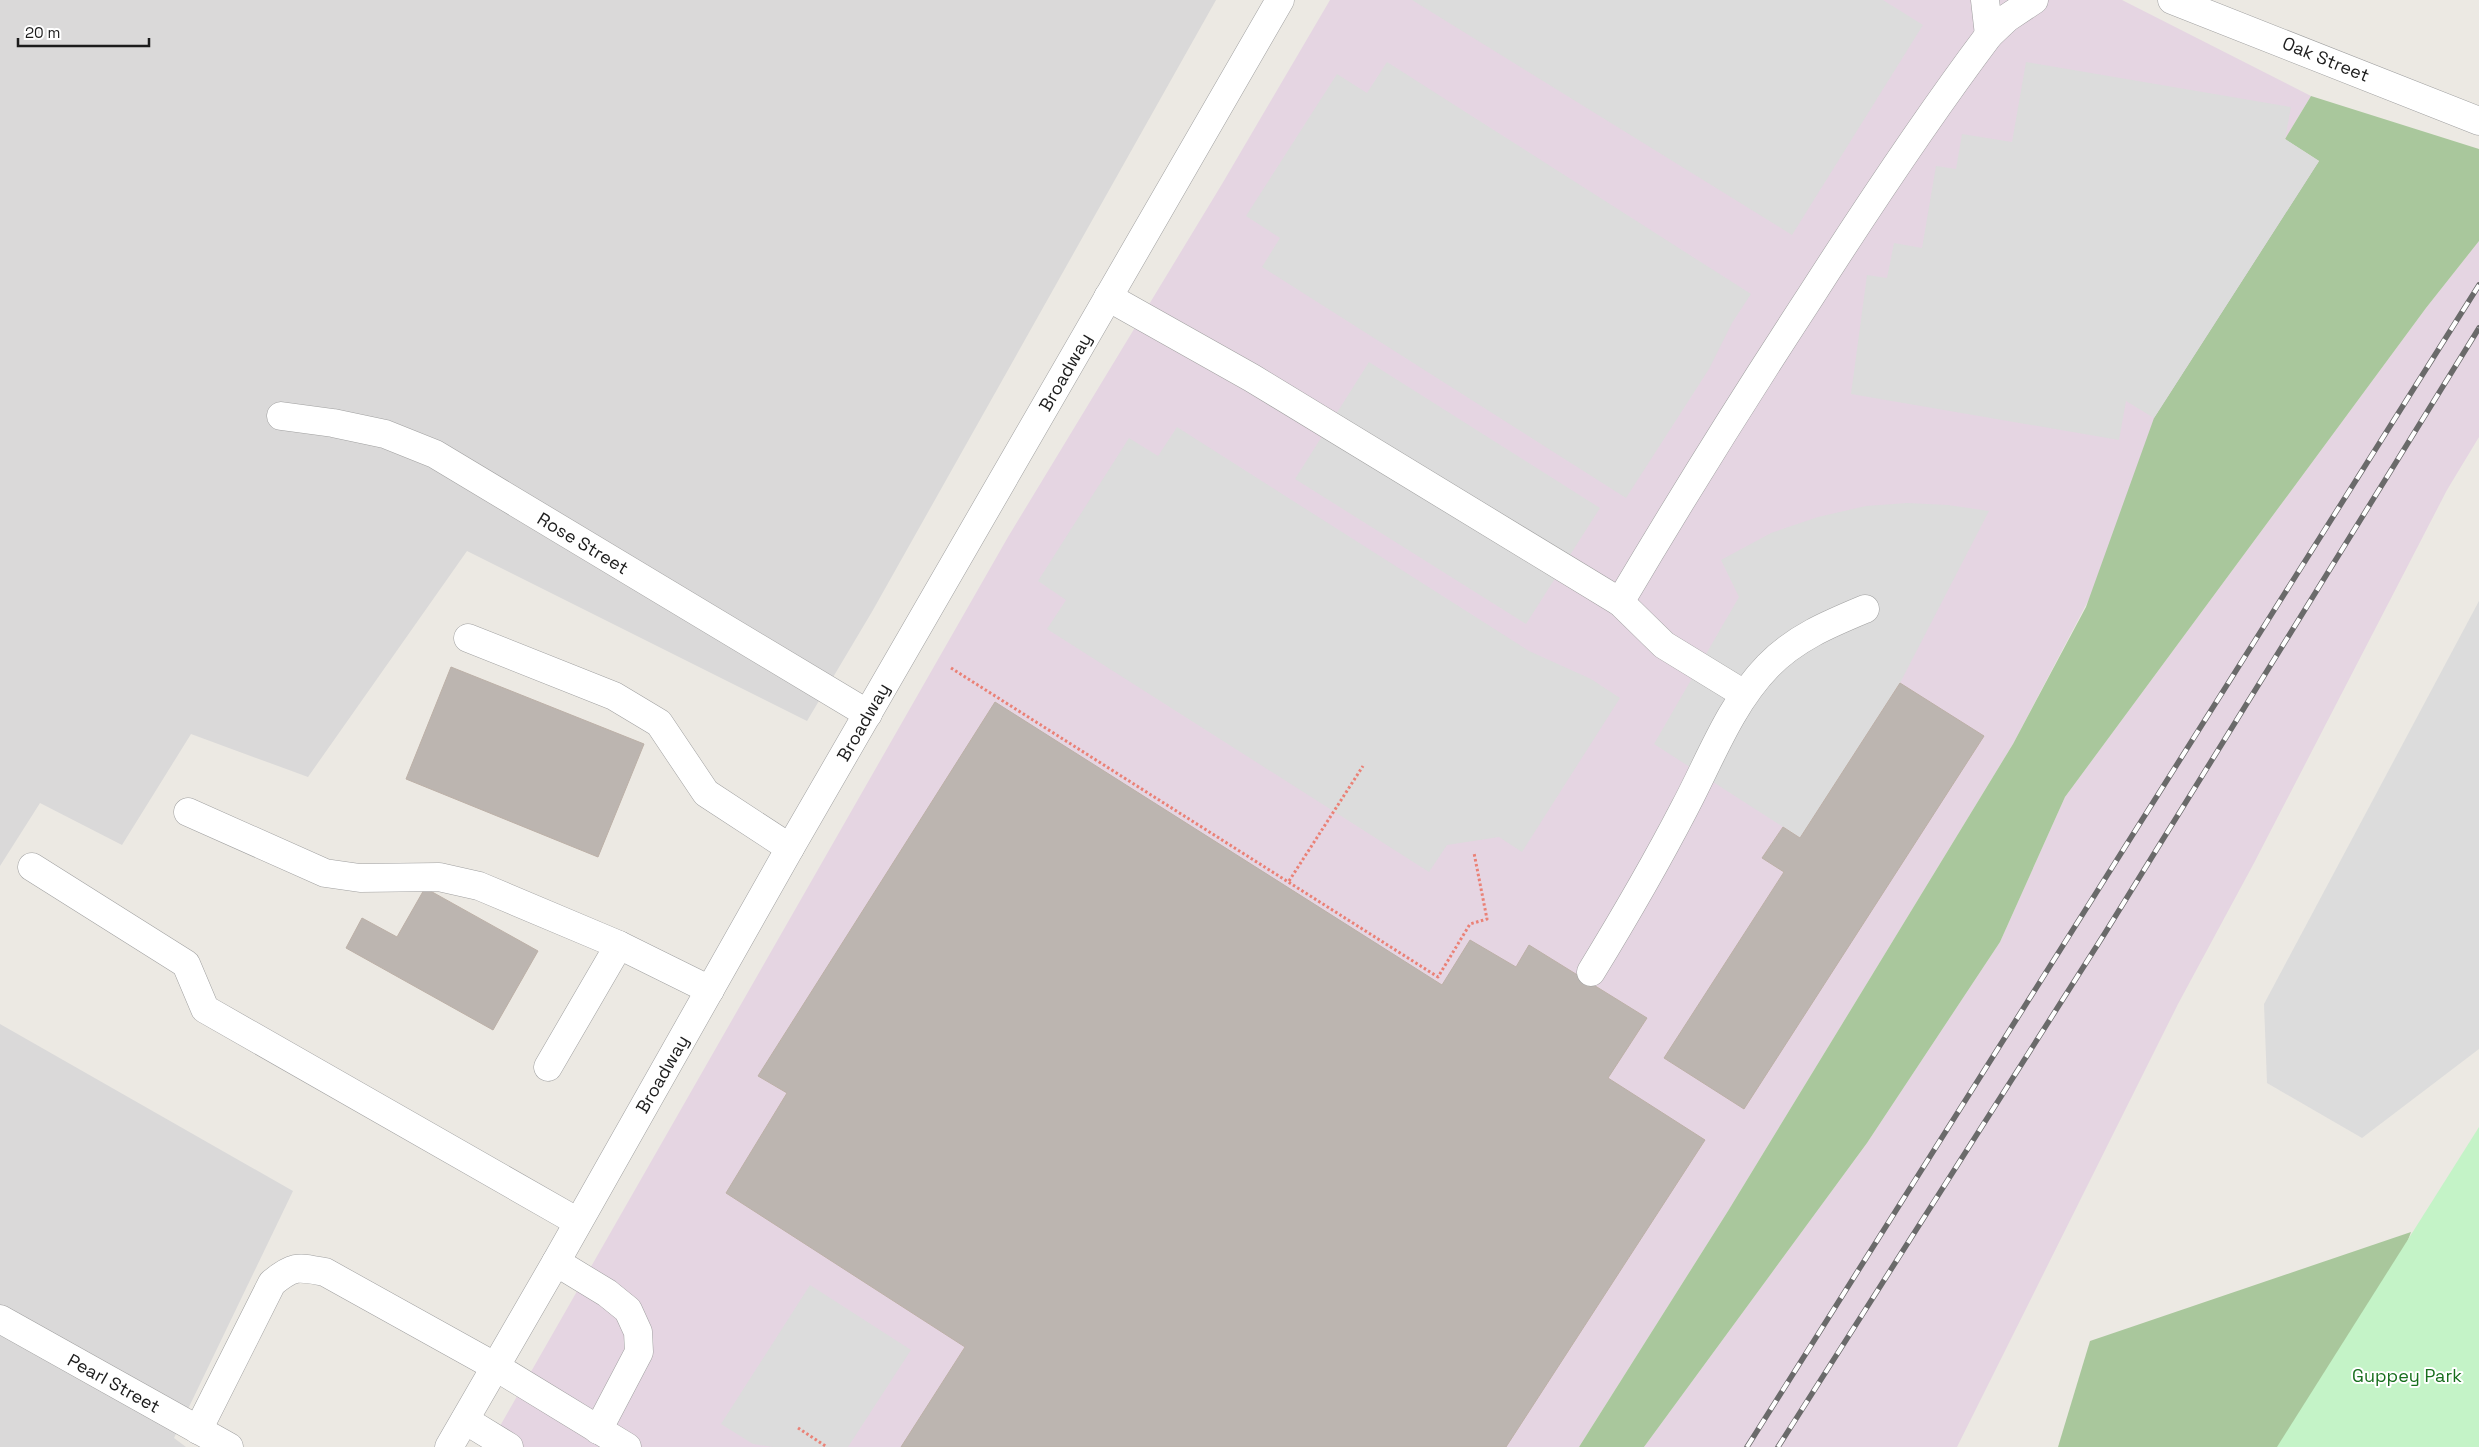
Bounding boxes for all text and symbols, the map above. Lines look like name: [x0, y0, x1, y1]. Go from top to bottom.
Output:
scale bar: [18, 15, 149, 47]
text: 20 m: [25, 23, 60, 42]
street label: Oak Street: [2279, 31, 2373, 87]
street label: Broadway: [1033, 329, 1097, 415]
street label: Rose Street: [533, 507, 633, 579]
street label: Broadway: [831, 679, 895, 765]
street label: Broadway: [630, 1031, 694, 1117]
street label: Pearl Street: [64, 1348, 164, 1418]
park label: Guppey Park: [2352, 1364, 2462, 1387]

